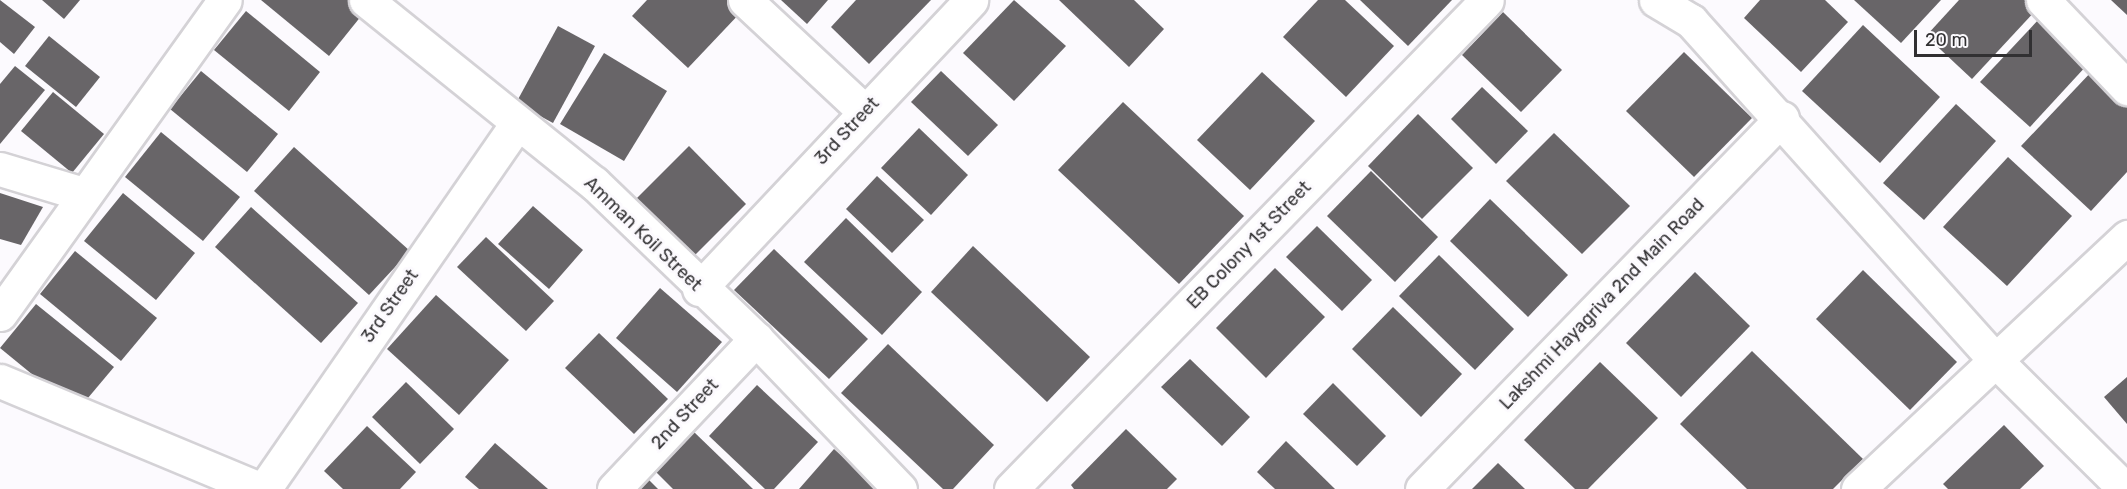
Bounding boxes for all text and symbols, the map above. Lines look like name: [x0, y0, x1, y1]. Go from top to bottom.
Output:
scale bar: [1917, 18, 2036, 56]
text: 20 m: [1925, 29, 1967, 51]
street label: 3rd Street: [810, 93, 884, 169]
street label: Amman Koil Street: [580, 172, 706, 296]
street label: EB Colony 1st Street: [1182, 176, 1316, 314]
street label: Lakshmi Hayagriva 2nd Main Road: [1495, 194, 1709, 414]
street label: 3rd Street: [357, 265, 423, 347]
street label: 2nd Street: [647, 374, 723, 454]

